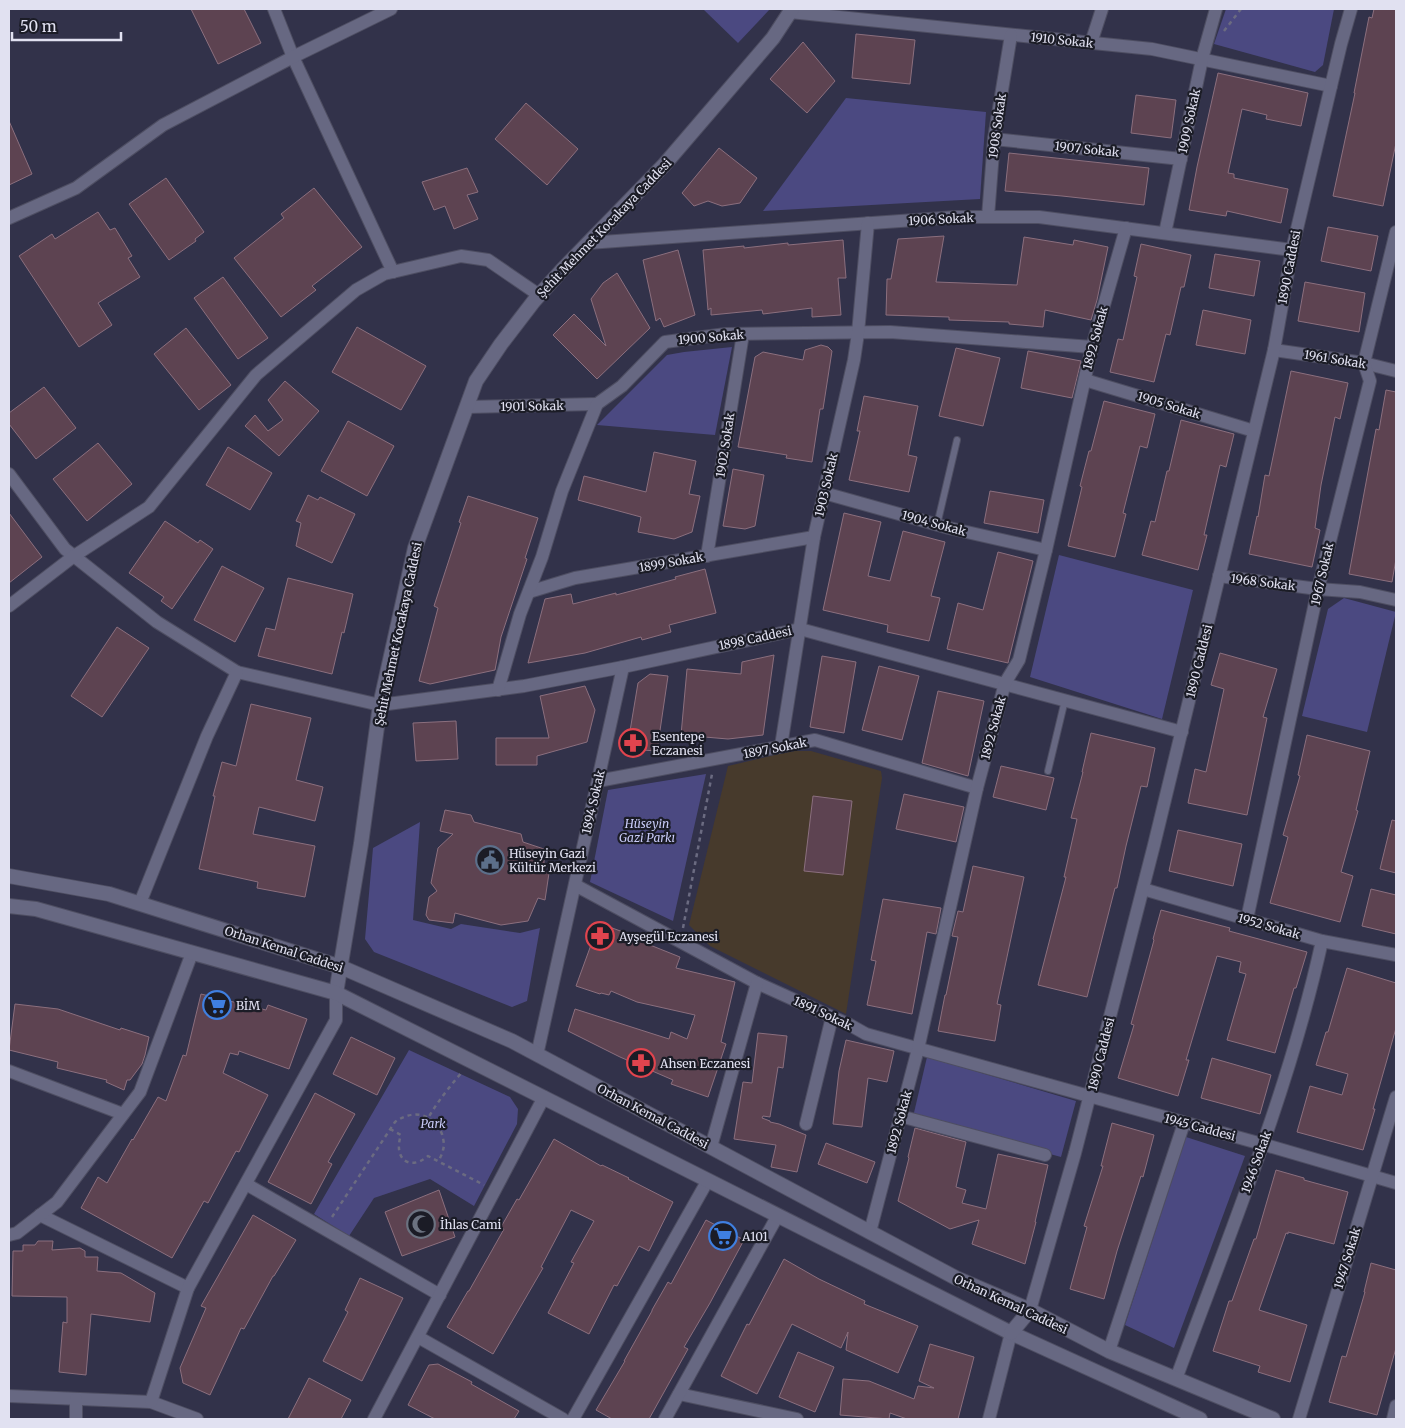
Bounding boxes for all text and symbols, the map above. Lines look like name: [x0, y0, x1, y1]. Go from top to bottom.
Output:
scale bar: [12, 10, 121, 42]
text: 50 m: [20, 17, 57, 36]
street label: 1910 Sokak: [1030, 29, 1094, 51]
street label: 1909 Sokak: [1175, 87, 1203, 155]
street label: 1908 Sokak: [985, 92, 1009, 160]
street label: 1907 Sokak: [1054, 138, 1120, 160]
street label: Şehit Mehmet Kocakaya Caddesi: [534, 155, 675, 301]
street label: 1906 Sokak: [908, 210, 975, 228]
street label: 1890 Caddesi: [1274, 229, 1304, 305]
street label: 1892 Sokak: [1079, 304, 1111, 371]
street label: 1900 Sokak: [677, 327, 745, 347]
street label: 1961 Sokak: [1303, 347, 1367, 371]
street label: 1905 Sokak: [1136, 388, 1203, 422]
street label: 1901 Sokak: [500, 398, 564, 414]
street label: 1902 Sokak: [712, 411, 738, 478]
street label: 1903 Sokak: [811, 451, 841, 518]
street label: 1904 Sokak: [900, 507, 968, 539]
street label: Şehit Mehmet Kocakaya Caddesi: [371, 541, 425, 727]
street label: 1967 Sokak: [1308, 541, 1337, 607]
street label: 1899 Sokak: [638, 549, 705, 575]
street label: 1968 Sokak: [1230, 571, 1297, 593]
street label: 1898 Caddesi: [717, 623, 793, 653]
street label: 1890 Caddesi: [1183, 623, 1215, 699]
street label: 1892 Sokak: [977, 694, 1009, 761]
pharmacy icon: Esentepe Eczanesi: [618, 728, 648, 758]
place label: Esentepe Eczanesi: [652, 729, 704, 758]
street label: 1897 Sokak: [742, 734, 808, 762]
street label: 1894 Sokak: [578, 768, 608, 835]
park label: Hüseyin Gazi Parkı: [619, 816, 675, 845]
public building icon: Hüseyin Gazi Kültür Merkezi: [475, 845, 505, 875]
place label: Hüseyin Gazi Kültür Merkezi: [509, 846, 596, 875]
street label: 1952 Sokak: [1236, 910, 1302, 942]
pharmacy icon: Ayşegül Eczanesi: [585, 921, 615, 951]
street label: Orhan Kemal Caddesi: [223, 923, 345, 975]
place label: Ayşegül Eczanesi: [618, 929, 718, 944]
supermarket icon: BİM: [202, 990, 232, 1020]
street label: 1891 Sokak: [791, 993, 855, 1033]
place label: BİM: [236, 998, 260, 1013]
street label: 1890 Caddesi: [1085, 1016, 1117, 1092]
pharmacy icon: Ahsen Eczanesi: [626, 1048, 656, 1078]
place label: Ahsen Eczanesi: [659, 1056, 750, 1071]
street label: Orhan Kemal Caddesi: [595, 1080, 711, 1152]
street label: 1892 Sokak: [883, 1088, 915, 1155]
street label: 1945 Caddesi: [1163, 1110, 1237, 1144]
park label: Park: [420, 1116, 446, 1131]
street label: 1946 Sokak: [1238, 1129, 1274, 1195]
mosque icon: İhlas Cami: [406, 1209, 436, 1239]
place label: İhlas Cami: [440, 1217, 502, 1232]
supermarket icon: A101: [708, 1221, 738, 1251]
street label: 1947 Sokak: [1331, 1225, 1364, 1291]
place label: A101: [741, 1229, 769, 1244]
street label: Orhan Kemal Caddesi: [952, 1271, 1070, 1337]

